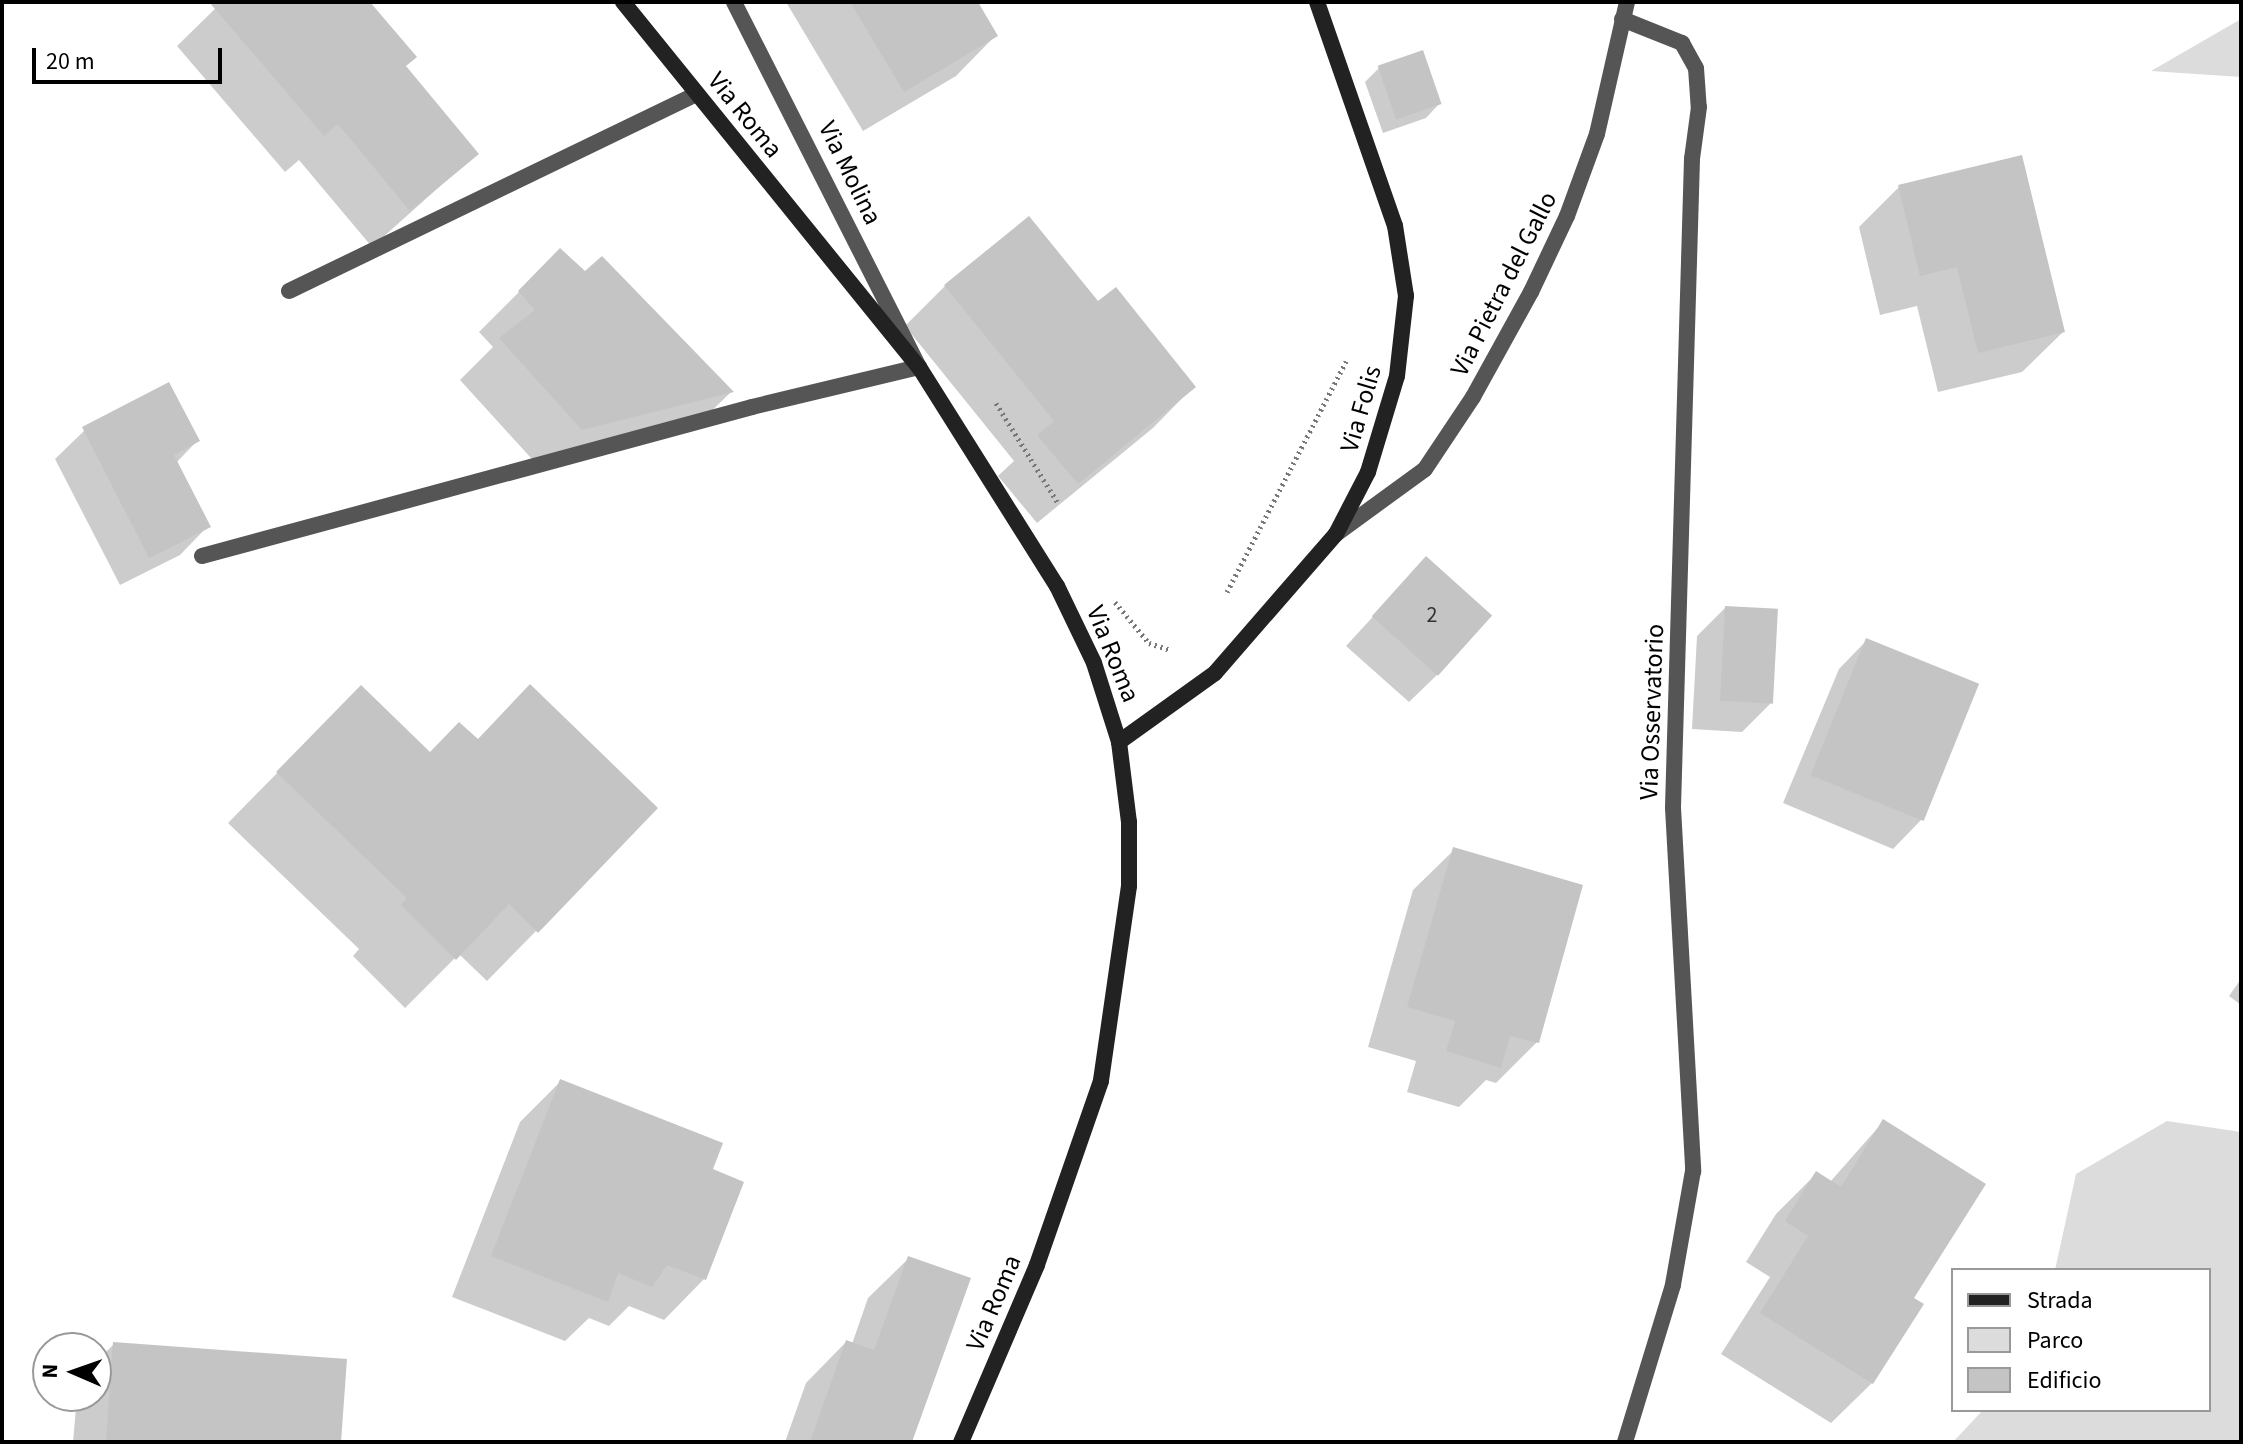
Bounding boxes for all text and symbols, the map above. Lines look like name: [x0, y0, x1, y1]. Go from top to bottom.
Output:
scale bar: [36, 32, 226, 82]
text: 20 m: [46, 44, 95, 79]
street label: Via Roma: [701, 66, 789, 164]
street label: Via Molina: [812, 116, 888, 230]
street label: Via Pietra del Gallo: [1444, 186, 1564, 382]
street label: Via Folis: [1334, 362, 1388, 456]
street label: Via Roma: [1080, 601, 1146, 707]
house number: 2: [1427, 603, 1437, 629]
street label: Via Osservatorio: [1633, 623, 1671, 801]
street label: Via Roma: [960, 1250, 1028, 1356]
legend: [1951, 1268, 2211, 1412]
text: Strada: [2027, 1283, 2093, 1318]
text: Parco: [2027, 1323, 2083, 1358]
north arrow: [32, 1332, 112, 1412]
text: N: [34, 1363, 66, 1379]
text: Edificio: [2027, 1363, 2101, 1398]

